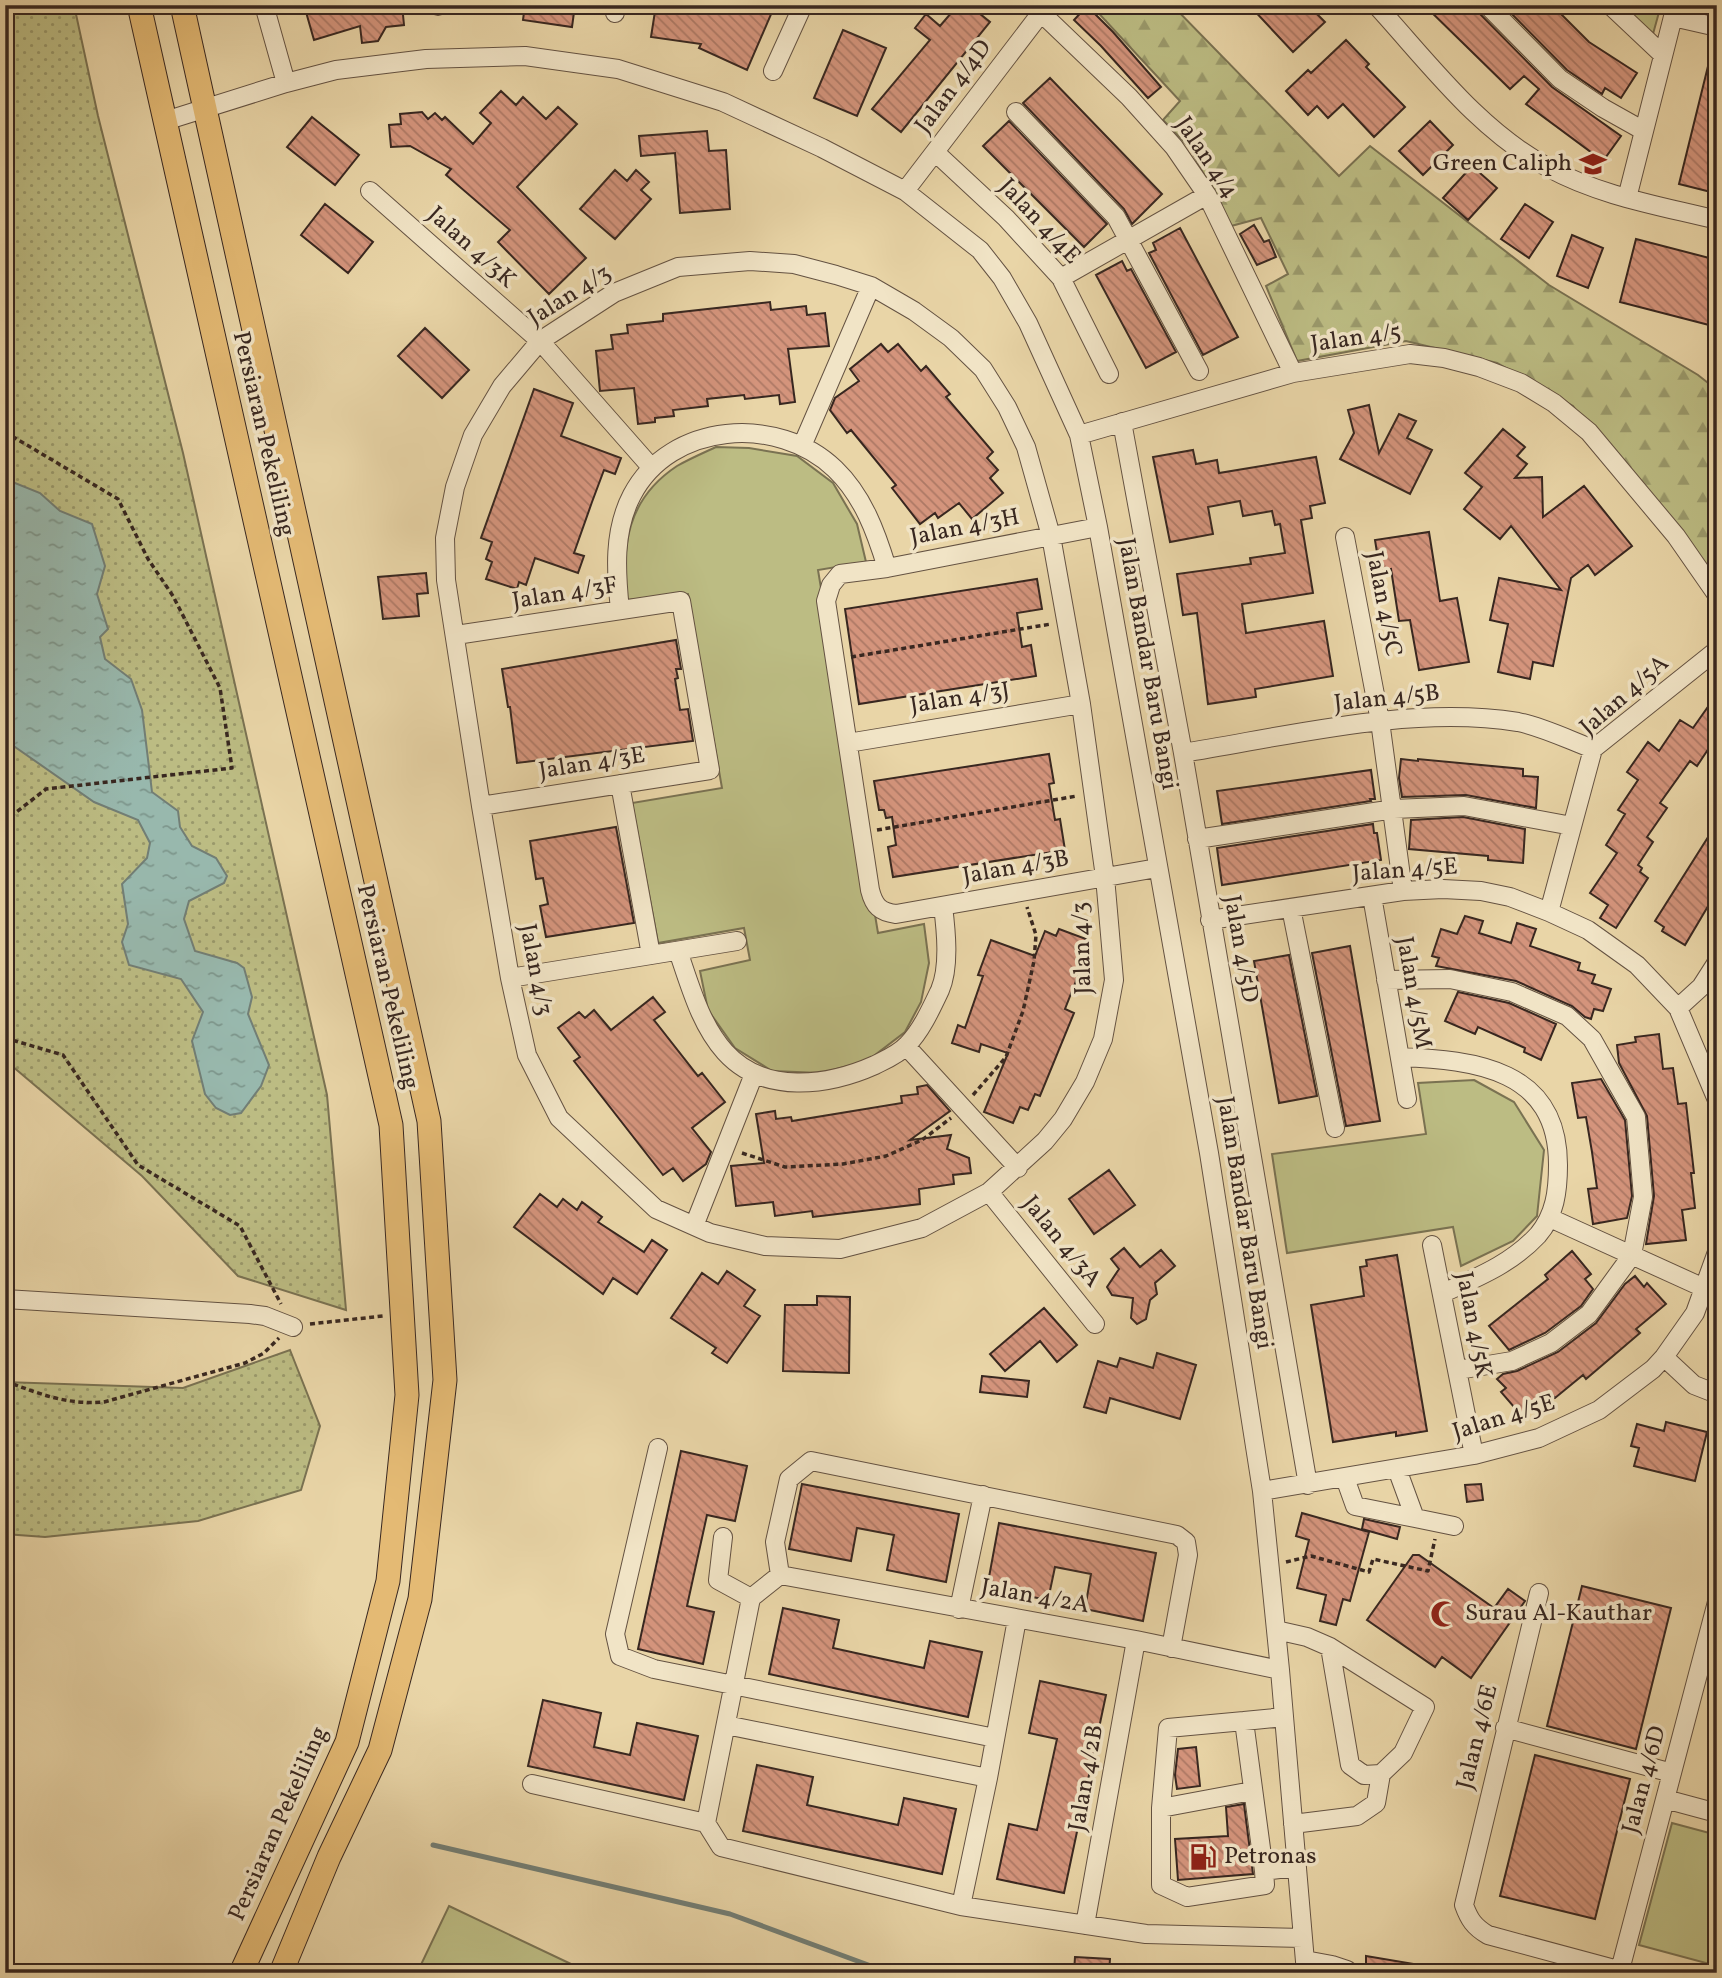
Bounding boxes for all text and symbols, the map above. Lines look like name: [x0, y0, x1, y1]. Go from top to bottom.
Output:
street label: Jalan 4/4D: [907, 33, 1001, 141]
street label: Jalan 4/4: [1166, 110, 1246, 206]
place label: Green Caliph: [1433, 147, 1572, 181]
school or university icon: Green Caliph: [1578, 149, 1608, 179]
street label: Jalan 4/4E: [990, 171, 1088, 273]
street label: Jalan 4/3K: [419, 199, 523, 297]
street label: Jalan 4/3: [522, 257, 618, 335]
street label: Jalan 4/5: [1308, 316, 1404, 362]
street label: Persiaran Pekeliling: [223, 328, 303, 540]
street label: Jalan 4/3H: [907, 501, 1023, 555]
street label: Jalan Bandar Baru Bangi: [1108, 535, 1186, 793]
street label: Jalan 4/5C: [1356, 548, 1410, 660]
street label: Jalan 4/3F: [510, 569, 620, 619]
street label: Jalan 4/5A: [1573, 648, 1677, 744]
street label: Jalan 4/3J: [908, 674, 1012, 724]
street label: Jalan 4/5B: [1332, 677, 1442, 721]
street label: Jalan 4/3E: [536, 739, 648, 789]
street label: Jalan 4/3B: [960, 842, 1072, 894]
street label: Jalan 4/5E: [1351, 850, 1459, 892]
street label: Persiaran Pekeliling: [347, 881, 427, 1093]
street label: Jalan 4/5D: [1214, 892, 1266, 1006]
street label: Jalan 4/3: [1064, 901, 1102, 995]
street label: Jalan 4/3: [509, 921, 561, 1019]
street label: Jalan 4/5M: [1386, 934, 1440, 1052]
street label: Jalan Bandar Baru Bangi: [1207, 1094, 1281, 1352]
street label: Jalan 4/3A: [1013, 1189, 1109, 1295]
street label: Jalan 4/5K: [1446, 1269, 1500, 1381]
street label: Jalan 4/5E: [1448, 1386, 1560, 1450]
street label: Jalan 4/2A: [978, 1571, 1092, 1623]
place label: Surau Al-Kauthar: [1465, 1597, 1652, 1631]
mosque icon: Surau Al-Kauthar: [1429, 1599, 1459, 1629]
street label: Jalan 4/6E: [1449, 1681, 1507, 1793]
street label: Persiaran Pekeliling: [221, 1721, 337, 1927]
street label: Jalan 4/2B: [1061, 1722, 1113, 1834]
street label: Jalan 4/6D: [1614, 1722, 1676, 1838]
place label: Petronas: [1224, 1840, 1317, 1874]
fuel station icon: Petronas: [1188, 1842, 1218, 1872]

